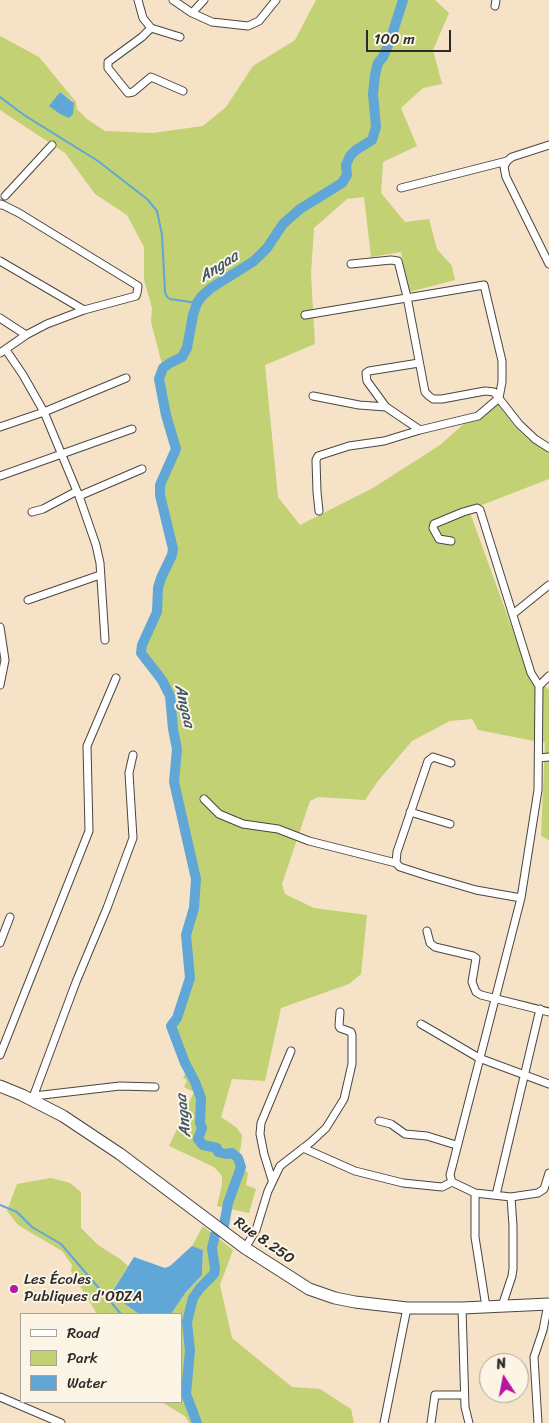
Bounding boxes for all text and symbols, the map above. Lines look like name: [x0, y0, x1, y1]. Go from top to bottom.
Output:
scale bar: [369, 20, 454, 52]
text: 100 m: [374, 26, 415, 52]
water label: Angaa: [196, 247, 242, 287]
water label: Angaa: [170, 683, 198, 729]
water label: Angaa: [172, 1093, 196, 1139]
street label: Rue 8.250: [230, 1214, 298, 1268]
place label: Les Écoles Publiques d'ODZA: [24, 1271, 142, 1306]
marker: Les Écoles Publiques d'ODZA: [8, 1283, 20, 1295]
legend: [20, 1313, 182, 1403]
text: Road: [67, 1320, 99, 1346]
text: Park: [67, 1345, 98, 1371]
text: N: [494, 1351, 508, 1377]
north arrow: [479, 1353, 529, 1403]
text: Water: [67, 1370, 107, 1396]

